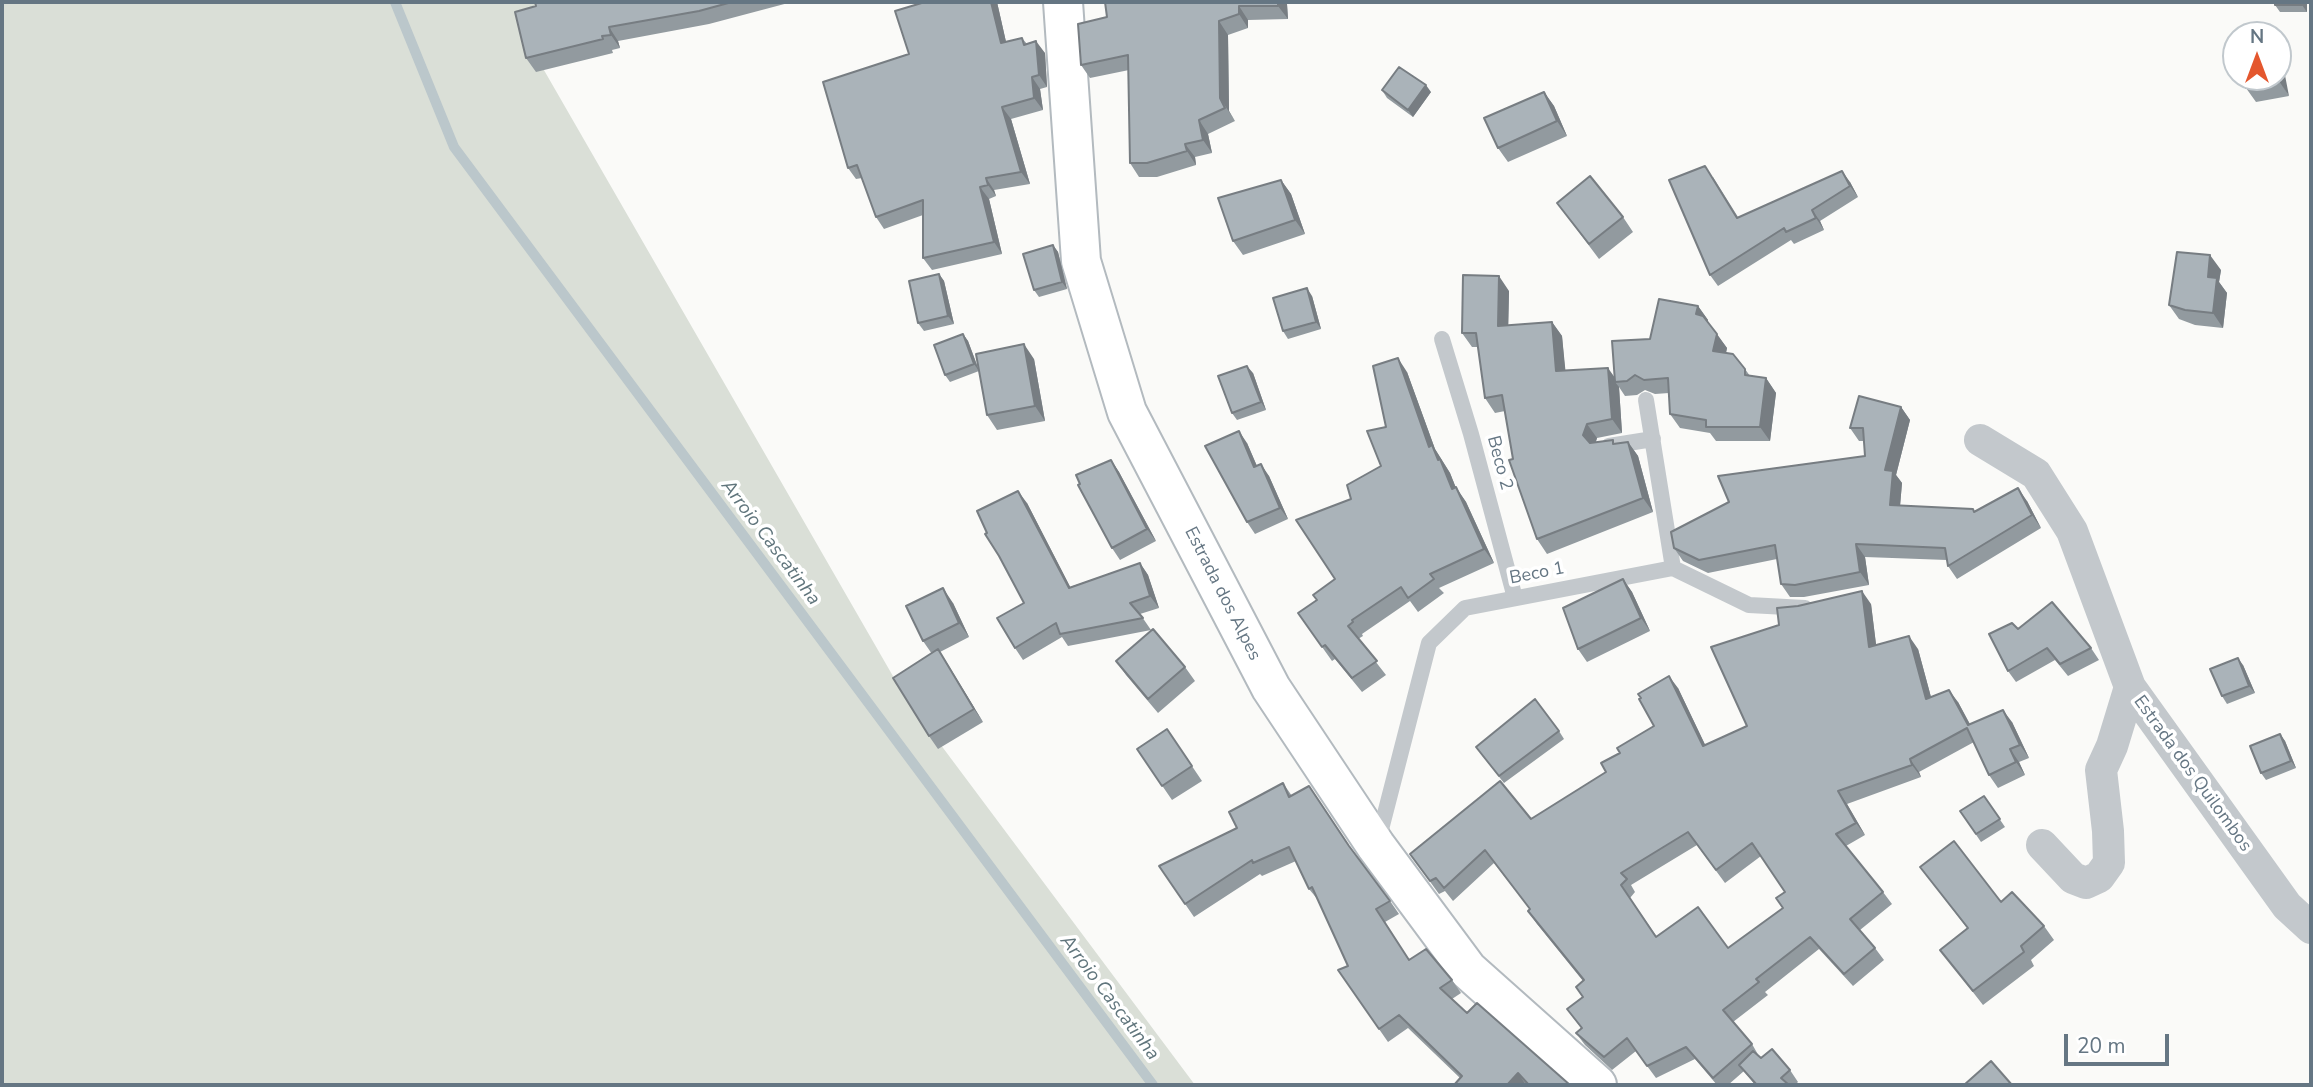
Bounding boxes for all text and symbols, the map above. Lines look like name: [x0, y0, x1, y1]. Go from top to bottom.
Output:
north arrow: [2222, 21, 2292, 91]
text: N: [2250, 24, 2264, 50]
street label: Beco 2: [1481, 433, 1517, 493]
water label: Arroio Cascatinha: [715, 476, 825, 610]
street label: Estrada dos Alpes: [1179, 524, 1265, 664]
street label: Beco 1: [1508, 558, 1566, 590]
street label: Estrada dos Quilombos: [2128, 692, 2256, 856]
water label: Arroio Cascatinha: [1054, 931, 1164, 1065]
scale bar: [2068, 1020, 2173, 1064]
text: 20 m: [2077, 1032, 2126, 1060]

